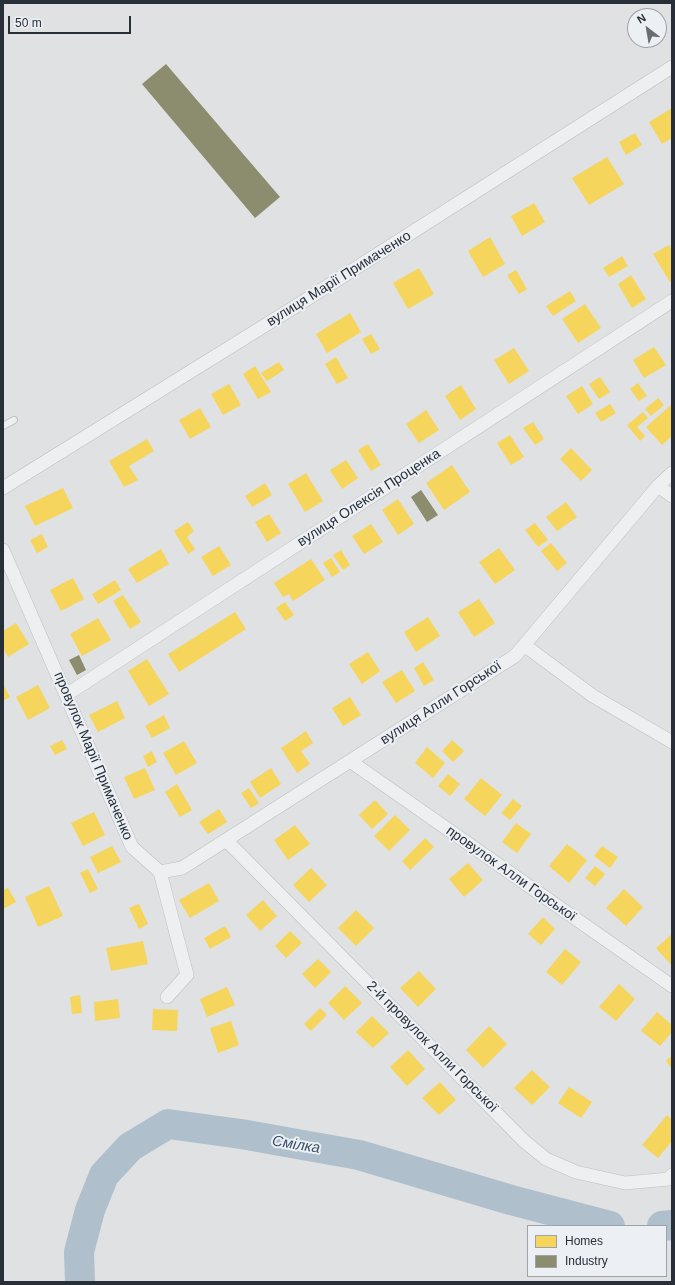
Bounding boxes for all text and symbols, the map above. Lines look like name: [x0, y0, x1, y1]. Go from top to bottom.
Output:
scale bar: [10, 8, 133, 34]
north arrow: [627, 8, 667, 48]
text: N: [635, 11, 648, 26]
text: 50 m: [15, 16, 42, 30]
street label: вулиця Марії Примаченко: [264, 228, 414, 330]
street label: вулиця Олексія Проценка: [294, 445, 444, 551]
street label: вулиця Алли Горської: [377, 658, 505, 748]
street label: провулок Марії Примаченко: [50, 669, 136, 843]
street label: провулок Алли Горської: [443, 823, 579, 925]
street label: 2-й провулок Алли Горської: [363, 978, 501, 1116]
water label: Смілка: [271, 1132, 321, 1158]
legend: [527, 1225, 667, 1277]
text: Homes: [565, 1234, 603, 1248]
text: Industry: [565, 1254, 608, 1268]

